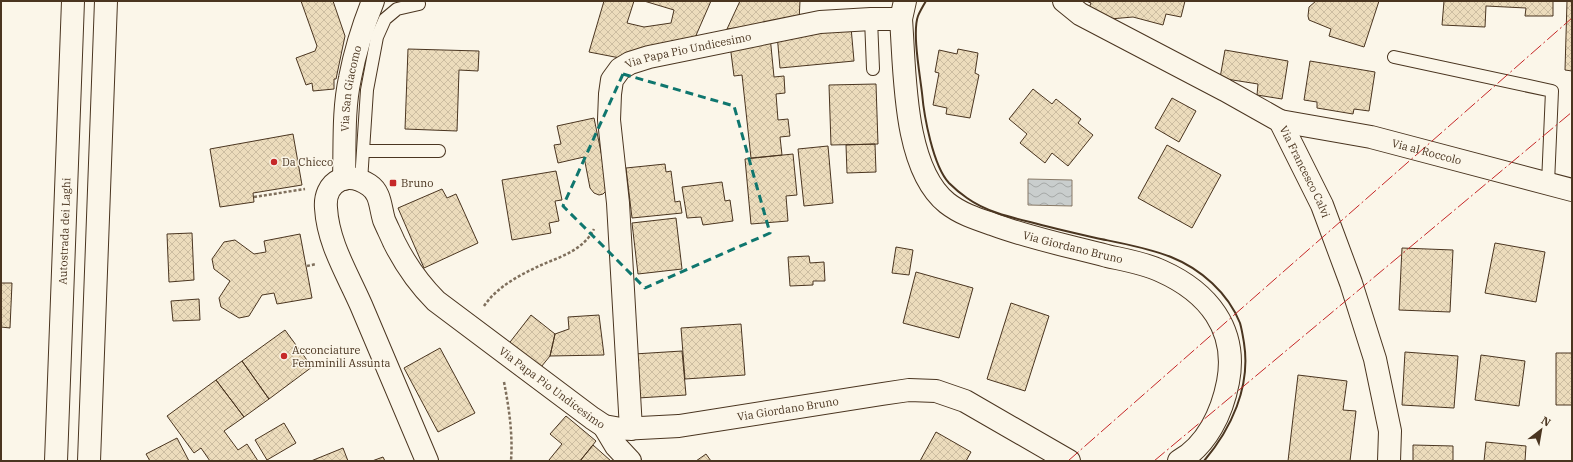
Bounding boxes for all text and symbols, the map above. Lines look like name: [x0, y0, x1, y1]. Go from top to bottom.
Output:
street label: Via Papa Pio Undicesimo: [622, 29, 752, 71]
street label: Via San Giacomo: [338, 44, 364, 132]
street label: Via Francesco Calvi: [1277, 123, 1333, 220]
street label: Via al Roccolo: [1390, 136, 1463, 168]
place label: Da Chicco: [282, 155, 333, 169]
marker: Da Chicco: [269, 157, 279, 167]
place label: Bruno: [401, 176, 434, 190]
street label: Autostrada dei Laghi: [56, 177, 73, 285]
marker: Bruno: [388, 178, 398, 188]
street label: Via Giordano Bruno: [1021, 228, 1124, 266]
place label: Acconciature Femminili Assunta: [292, 343, 391, 370]
street label: Via Papa Pio Undicesimo: [496, 344, 608, 432]
marker: Acconciature Femminili Assunta: [279, 351, 289, 361]
street label: Via Giordano Bruno: [736, 394, 840, 424]
north arrow: [1521, 410, 1561, 450]
text: N: [1539, 413, 1554, 430]

